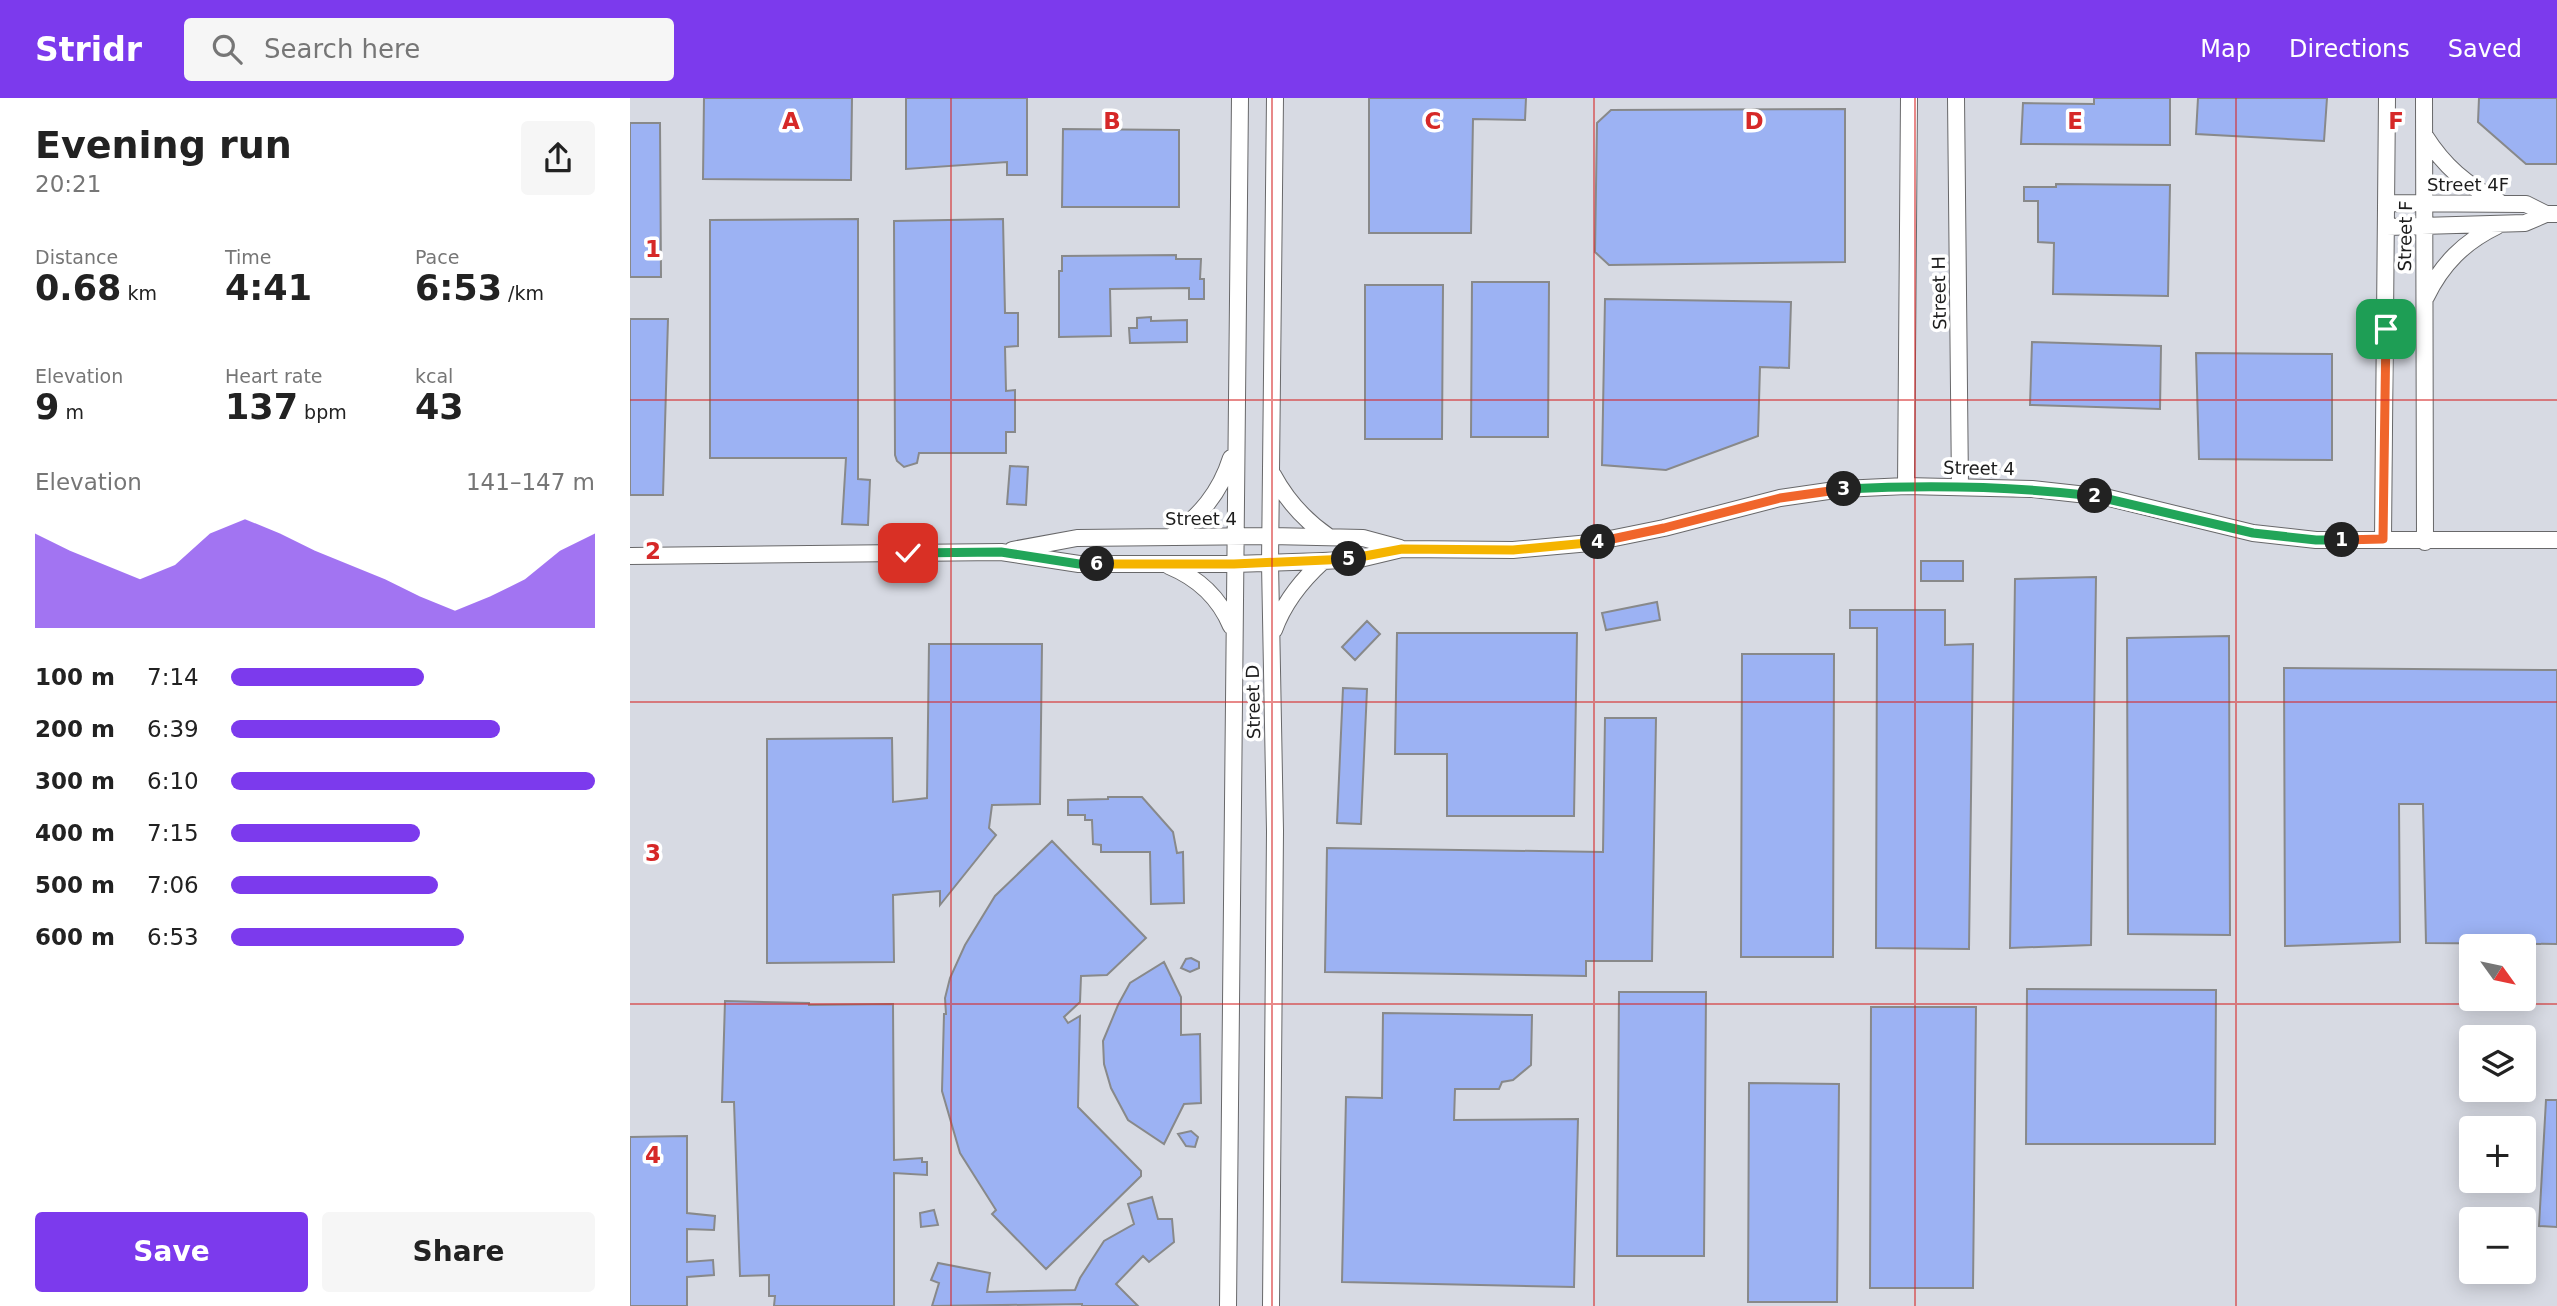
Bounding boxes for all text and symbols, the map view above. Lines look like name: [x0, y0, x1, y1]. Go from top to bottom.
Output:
search box: [184, 18, 674, 81]
text: Stridr: [35, 30, 142, 69]
icon: search: [208, 30, 246, 68]
text: Search here: [264, 34, 420, 64]
text: Map: [2200, 35, 2251, 63]
text: Directions: [2289, 35, 2410, 63]
text: Saved: [2448, 35, 2522, 63]
text: A: [782, 108, 800, 134]
text: B: [1103, 108, 1121, 134]
text: C: [1425, 108, 1441, 134]
text: D: [1744, 108, 1764, 134]
text: E: [2067, 108, 2083, 134]
text: F: [2388, 108, 2404, 134]
button: share: [521, 121, 595, 195]
text: Evening run: [35, 123, 292, 167]
text: 20:21: [35, 171, 101, 197]
street label: Street 4F: [2427, 174, 2509, 195]
street label: Street F: [2394, 200, 2416, 272]
text: 1: [645, 236, 661, 262]
text: Distance: [35, 246, 118, 268]
text: Time: [225, 246, 272, 268]
text: Pace: [415, 246, 459, 268]
street label: Street H: [1928, 256, 1950, 330]
text: 0.68: [35, 268, 121, 308]
text: 4:41: [225, 268, 312, 308]
text: 6:53: [415, 268, 502, 308]
text: km: [121, 282, 157, 304]
text: /km: [502, 282, 544, 304]
pin: [2356, 299, 2416, 359]
icon: arrive: [2367, 310, 2405, 348]
text: Elevation: [35, 365, 123, 387]
text: Heart rate: [225, 365, 323, 387]
text: kcal: [415, 365, 453, 387]
text: 9: [35, 387, 59, 427]
text: 137: [225, 387, 298, 427]
text: 43: [415, 387, 464, 427]
text: m: [59, 401, 84, 423]
text: bpm: [298, 401, 347, 423]
street label: Street 4: [1943, 457, 2015, 479]
text: Elevation: [35, 469, 142, 495]
text: 141–147 m: [466, 469, 595, 495]
pin: 3: [1826, 472, 1862, 506]
text: 3: [1837, 477, 1850, 499]
pin: 2: [2078, 478, 2112, 514]
text: 2: [2088, 484, 2101, 506]
street label: Street 4: [1165, 508, 1237, 529]
pin: 1: [2324, 522, 2360, 558]
pin: [878, 523, 938, 583]
pin: 4: [1580, 524, 1616, 560]
text: 1: [2335, 528, 2348, 550]
text: 4: [1591, 530, 1604, 552]
icon: check: [889, 534, 927, 572]
text: 2: [645, 538, 661, 564]
pin: 5: [1332, 542, 1366, 576]
pin: 6: [1079, 546, 1114, 582]
text: 5: [1342, 547, 1355, 569]
text: 6: [1090, 552, 1103, 574]
text: 100 m: [35, 664, 115, 690]
text: 7:14: [147, 664, 199, 690]
street label: Street D: [1242, 665, 1264, 739]
text: 200 m: [35, 716, 115, 742]
text: 6:39: [147, 716, 199, 742]
text: 300 m: [35, 768, 115, 794]
text: 6:10: [147, 768, 199, 794]
text: 400 m: [35, 820, 115, 846]
text: 7:15: [147, 820, 199, 846]
text: 3: [645, 840, 661, 866]
text: 500 m: [35, 872, 115, 898]
text: 7:06: [147, 872, 199, 898]
text: 600 m: [35, 924, 115, 950]
text: 6:53: [147, 924, 199, 950]
north arrow: [2459, 934, 2536, 1012]
map controls: [2459, 934, 2536, 1284]
button: layers: [2459, 1025, 2536, 1102]
button: +: [2459, 1116, 2536, 1193]
text: 4: [645, 1142, 661, 1168]
button: −: [2459, 1207, 2536, 1284]
button: Save: [35, 1212, 308, 1292]
button: Share: [322, 1212, 595, 1292]

